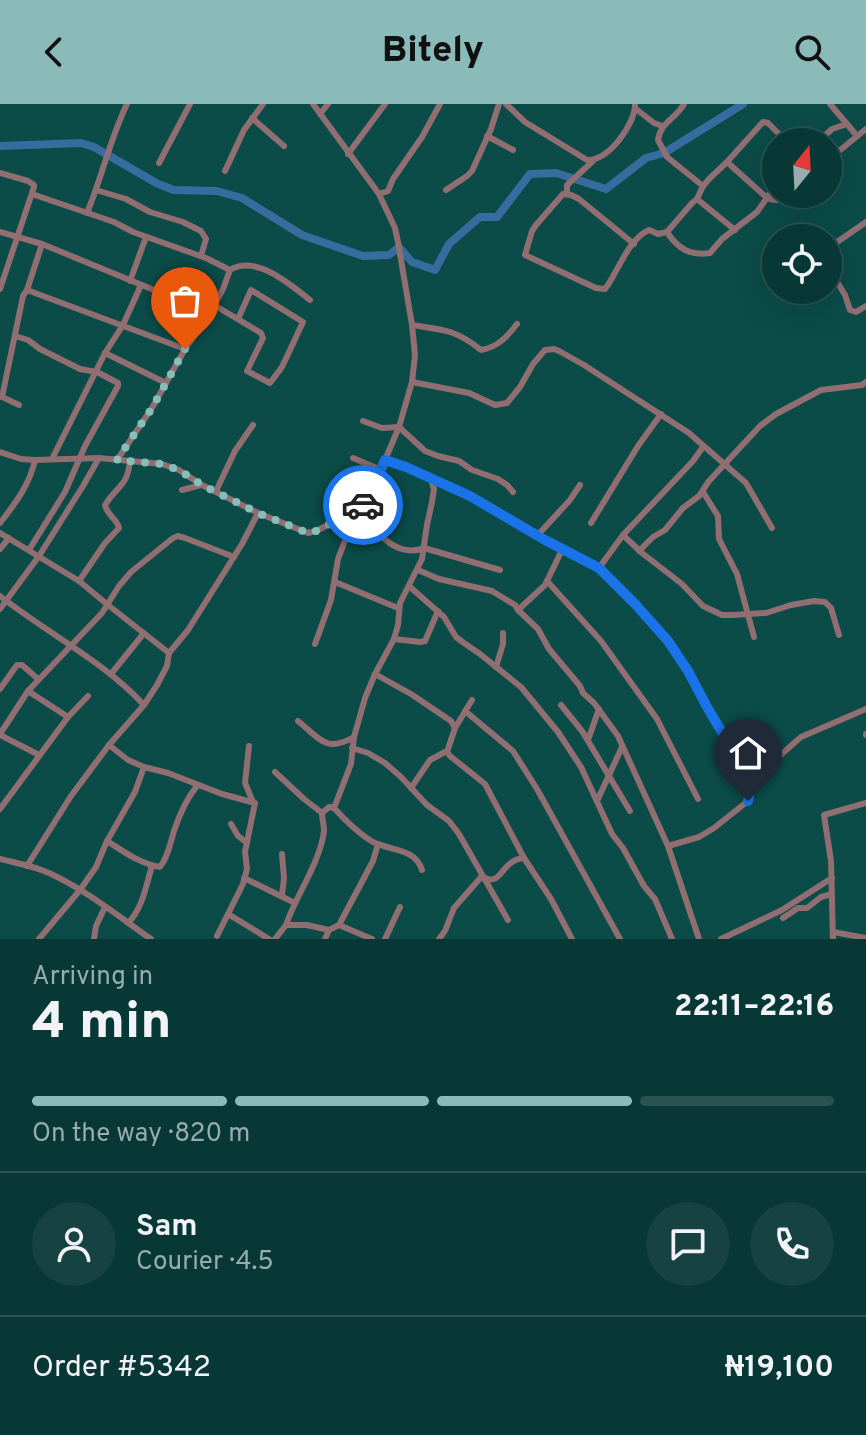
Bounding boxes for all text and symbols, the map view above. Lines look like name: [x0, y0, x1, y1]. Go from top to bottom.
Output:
text: Bitely: [382, 29, 484, 75]
icon: back: [32, 30, 76, 74]
icon: search: [790, 30, 834, 74]
north arrow: [762, 128, 842, 208]
map controls: [762, 128, 842, 304]
button: locate: [762, 224, 842, 304]
pin: [151, 267, 219, 349]
icon: bag: [163, 279, 207, 323]
courier: [323, 465, 403, 545]
icon: car: [341, 483, 385, 527]
pin: [714, 719, 782, 801]
icon: home: [726, 731, 770, 775]
text: Arriving in: [32, 961, 153, 994]
text: 22:11–22:16: [674, 989, 834, 1026]
text: 4 min: [32, 991, 172, 1057]
text: On the way · 820 m: [32, 1118, 250, 1151]
button: person: [32, 1202, 116, 1286]
button: chat: [646, 1202, 730, 1286]
button: phone: [750, 1202, 834, 1286]
text: Sam: [136, 1209, 198, 1246]
text: Courier · 4.5: [136, 1246, 274, 1279]
text: Order #5342: [32, 1350, 211, 1387]
text: ₦19,100: [724, 1350, 834, 1387]

